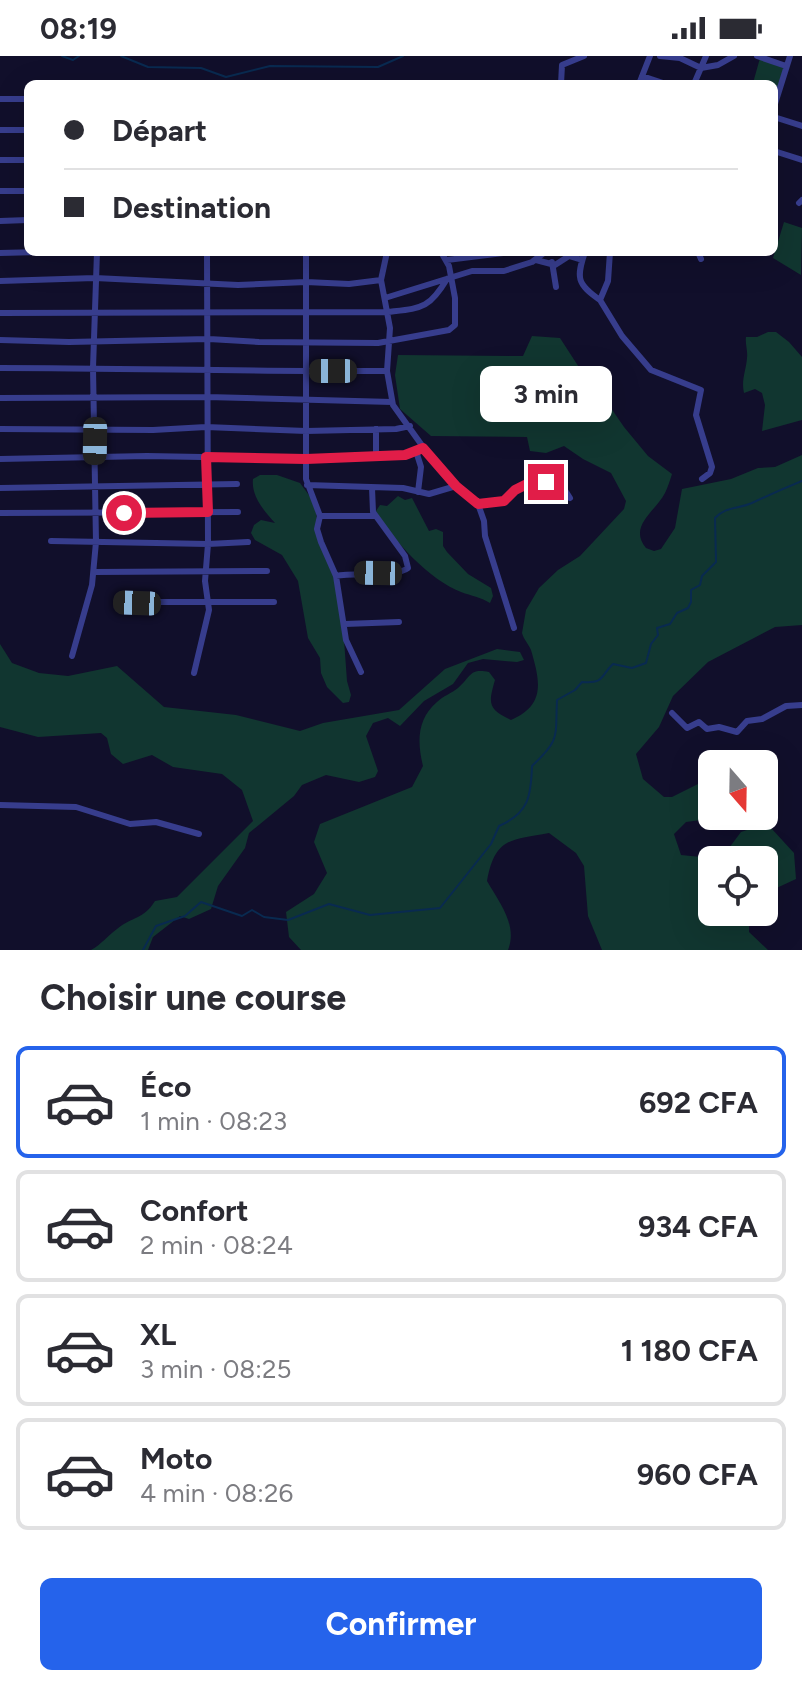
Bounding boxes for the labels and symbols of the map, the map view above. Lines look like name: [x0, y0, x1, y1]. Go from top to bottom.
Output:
car: [309, 359, 357, 383]
callout: 3 min: [480, 366, 612, 422]
car: [83, 417, 107, 465]
route end: [528, 464, 564, 500]
route start: [106, 495, 142, 531]
car: [354, 561, 402, 585]
car: [113, 590, 161, 616]
north arrow: [698, 750, 778, 830]

